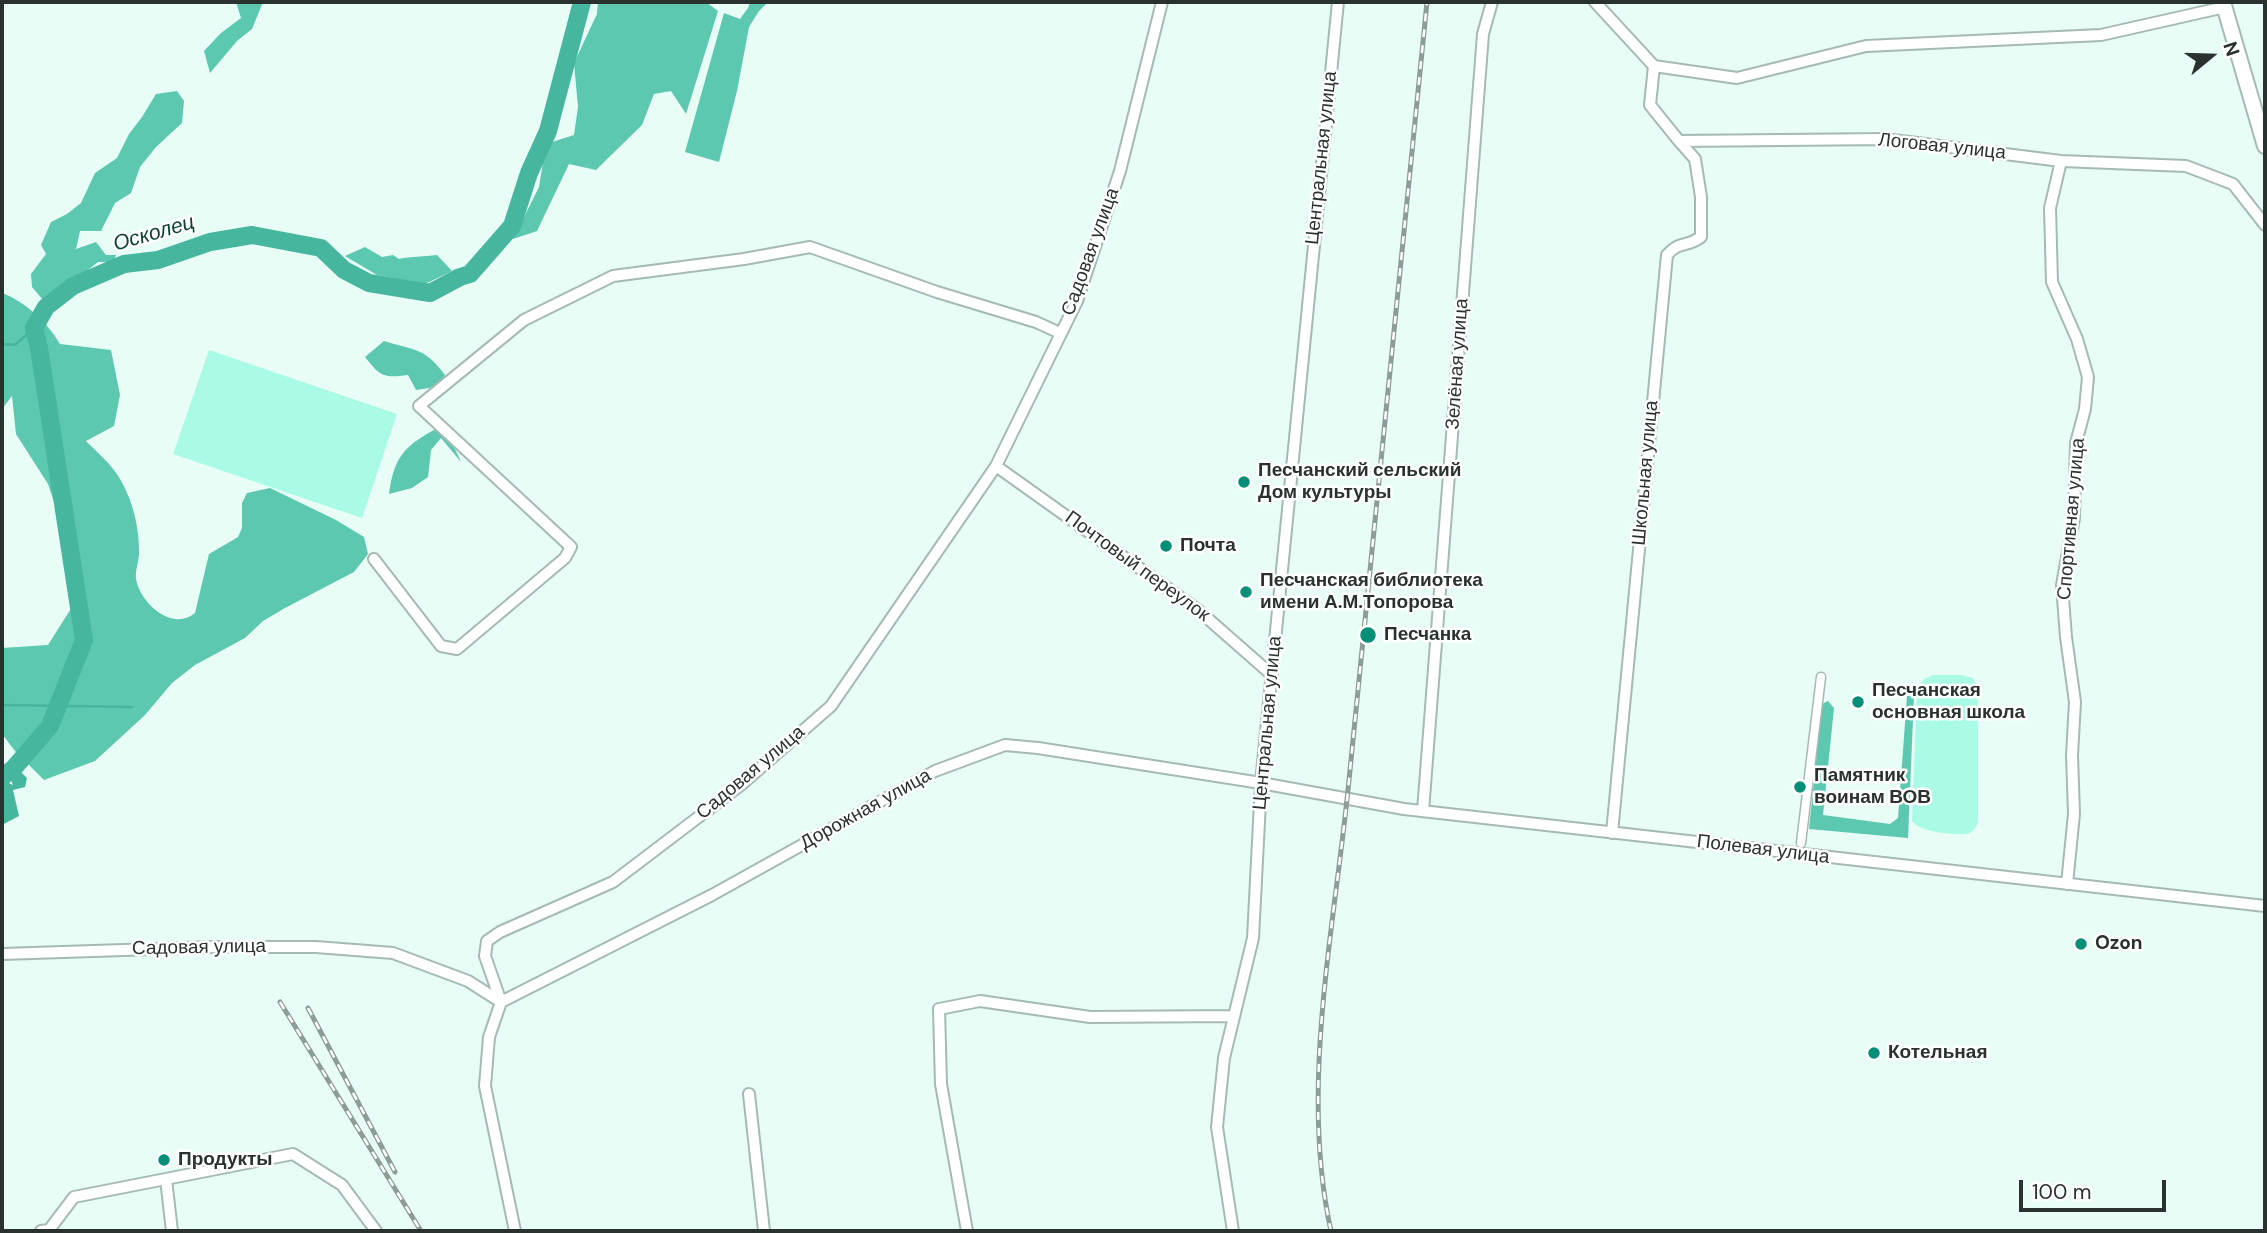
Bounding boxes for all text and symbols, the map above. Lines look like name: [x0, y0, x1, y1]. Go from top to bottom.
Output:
north arrow: [2176, 21, 2246, 91]
text: N: [2217, 38, 2245, 60]
street label: Центральная улица: [1302, 70, 1342, 246]
street label: Логовая улица: [1877, 129, 2007, 165]
street label: Садовая улица: [1057, 185, 1125, 319]
water label: Осколец: [110, 210, 198, 258]
street label: Зелёная улица: [1442, 298, 1474, 430]
street label: Школьная улица: [1628, 399, 1664, 547]
street label: Спортивная улица: [2054, 437, 2090, 601]
place label: Песчанский сельский Дом культуры: [1258, 460, 1461, 504]
marker: Песчанский сельский Дом культуры: [1236, 474, 1252, 490]
street label: Почтовый переулок: [1060, 507, 1214, 627]
place label: Почта: [1180, 535, 1236, 557]
marker: Почта: [1158, 538, 1174, 554]
place label: Песчанская библиотека имени А.М.Топорова: [1260, 570, 1483, 614]
marker: Песчанская библиотека имени А.М.Топорова: [1238, 584, 1254, 600]
place label: Песчанка: [1384, 624, 1471, 646]
marker: Песчанка: [1358, 625, 1378, 645]
street label: Центральная улица: [1249, 635, 1287, 811]
place label: Песчанская основная школа: [1872, 680, 2025, 724]
marker: Песчанская основная школа: [1850, 694, 1866, 710]
street label: Садовая улица: [692, 721, 810, 825]
street label: Дорожная улица: [797, 765, 935, 855]
place label: Памятник воинам ВОВ: [1814, 765, 1931, 809]
marker: Памятник воинам ВОВ: [1792, 779, 1808, 795]
street label: Полевая улица: [1695, 831, 1831, 869]
place label: Ozon: [2095, 933, 2143, 955]
street label: Садовая улица: [132, 935, 266, 961]
marker: Ozon: [2073, 936, 2089, 952]
place label: Котельная: [1888, 1042, 1987, 1064]
marker: Котельная: [1866, 1045, 1882, 1061]
place label: Продукты: [178, 1149, 273, 1171]
marker: Продукты: [156, 1152, 172, 1168]
scale bar: [2022, 1166, 2169, 1210]
text: 100 m: [2032, 1178, 2092, 1206]

